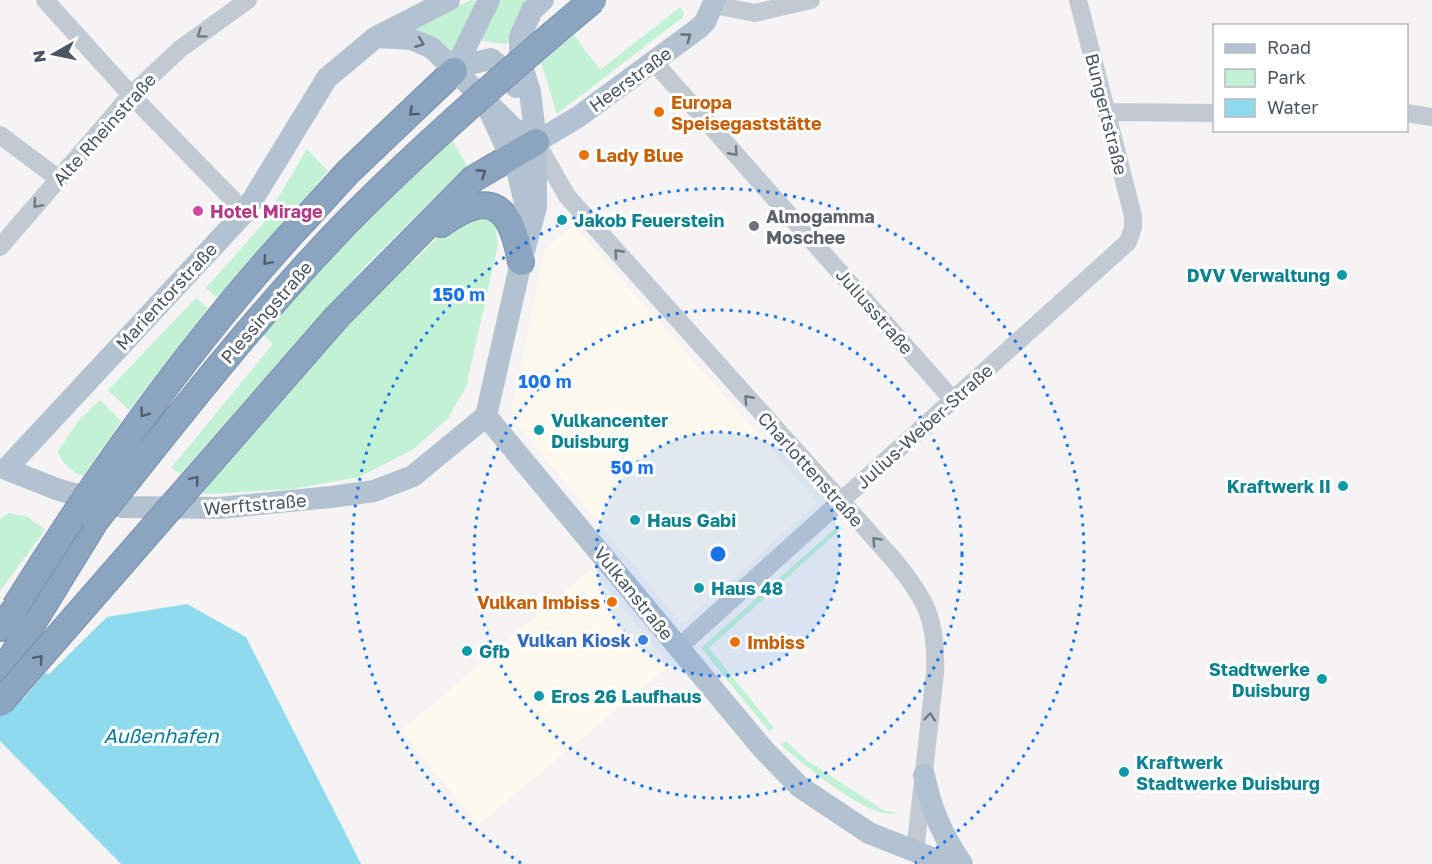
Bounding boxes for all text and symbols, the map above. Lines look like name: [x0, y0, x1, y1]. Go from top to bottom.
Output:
north arrow: [24, 24, 84, 84]
legend: [1213, 24, 1408, 132]
one-way arrow: [196, 27, 207, 38]
one-way arrow: [681, 33, 692, 44]
one-way arrow: [414, 36, 425, 48]
text: Road: [1267, 36, 1311, 58]
street label: Heerstraße: [585, 42, 675, 116]
text: N: [28, 49, 50, 64]
street label: Bungertstraße: [1081, 51, 1133, 177]
text: Park: [1267, 66, 1306, 88]
street label: Alte Rheinstraße: [48, 68, 160, 190]
place label: Europa Speisegaststätte: [671, 91, 822, 134]
text: Water: [1267, 96, 1318, 118]
one-way arrow: [409, 105, 419, 116]
marker: Europa Speisegaststätte: [652, 105, 666, 119]
place label: Lady Blue: [596, 144, 684, 166]
one-way arrow: [727, 146, 738, 156]
marker: Lady Blue: [577, 148, 591, 162]
one-way arrow: [476, 168, 486, 180]
one-way arrow: [33, 197, 44, 208]
place label: Hotel Mirage: [210, 200, 323, 222]
marker: Hotel Mirage: [191, 204, 205, 218]
place label: Almogamma Moschee: [766, 205, 875, 248]
place label: Jakob Feuerstein: [574, 209, 724, 231]
marker: Jakob Feuerstein: [555, 213, 569, 227]
marker: Almogamma Moschee: [747, 219, 761, 233]
street label: Marientorstraße: [111, 238, 221, 354]
one-way arrow: [614, 250, 625, 260]
one-way arrow: [263, 254, 274, 265]
street label: Plessingstraße: [216, 256, 316, 368]
street label: Juliusstraße: [832, 264, 918, 358]
place label: DVV Verwaltung: [1187, 264, 1330, 286]
marker: DVV Verwaltung: [1335, 268, 1349, 282]
text: 150 m: [433, 283, 485, 305]
street label: Julius-Weber-Straße: [851, 359, 997, 493]
text: 100 m: [519, 370, 571, 392]
one-way arrow: [744, 395, 755, 406]
one-way arrow: [141, 407, 152, 418]
street label: Charlottenstraße: [754, 407, 868, 531]
place label: Vulkancenter Duisburg: [551, 409, 668, 452]
marker: Vulkancenter Duisburg: [532, 423, 546, 437]
text: 50 m: [611, 456, 653, 478]
place label: Kraftwerk II: [1227, 475, 1331, 497]
one-way arrow: [188, 476, 199, 487]
marker: Kraftwerk II: [1336, 479, 1350, 493]
street label: Werftstraße: [203, 489, 307, 519]
place label: Haus Gabi: [647, 509, 736, 531]
marker: Haus Gabi: [628, 513, 642, 527]
one-way arrow: [872, 538, 883, 548]
street label: Vulkanstraße: [590, 542, 678, 644]
centre of rings: [708, 544, 728, 564]
place label: Haus 48: [711, 577, 783, 599]
marker: Haus 48: [692, 581, 706, 595]
place label: Vulkan Imbiss: [477, 591, 600, 613]
marker: Vulkan Imbiss: [605, 595, 619, 609]
place label: Vulkan Kiosk: [517, 629, 632, 651]
place label: Imbiss: [747, 631, 805, 653]
marker: Vulkan Kiosk: [636, 633, 650, 647]
marker: Imbiss: [728, 635, 742, 649]
place label: Gfb: [479, 640, 510, 662]
marker: Gfb: [460, 644, 474, 658]
one-way arrow: [31, 654, 42, 665]
place label: Stadtwerke Duisburg: [1209, 658, 1310, 701]
marker: Stadtwerke Duisburg: [1315, 672, 1329, 686]
place label: Eros 26 Laufhaus: [551, 685, 702, 707]
marker: Eros 26 Laufhaus: [532, 689, 546, 703]
one-way arrow: [923, 712, 936, 722]
water label: Außenhafen: [103, 723, 219, 747]
place label: Kraftwerk Stadtwerke Duisburg: [1136, 751, 1320, 794]
marker: Kraftwerk Stadtwerke Duisburg: [1117, 765, 1131, 779]

